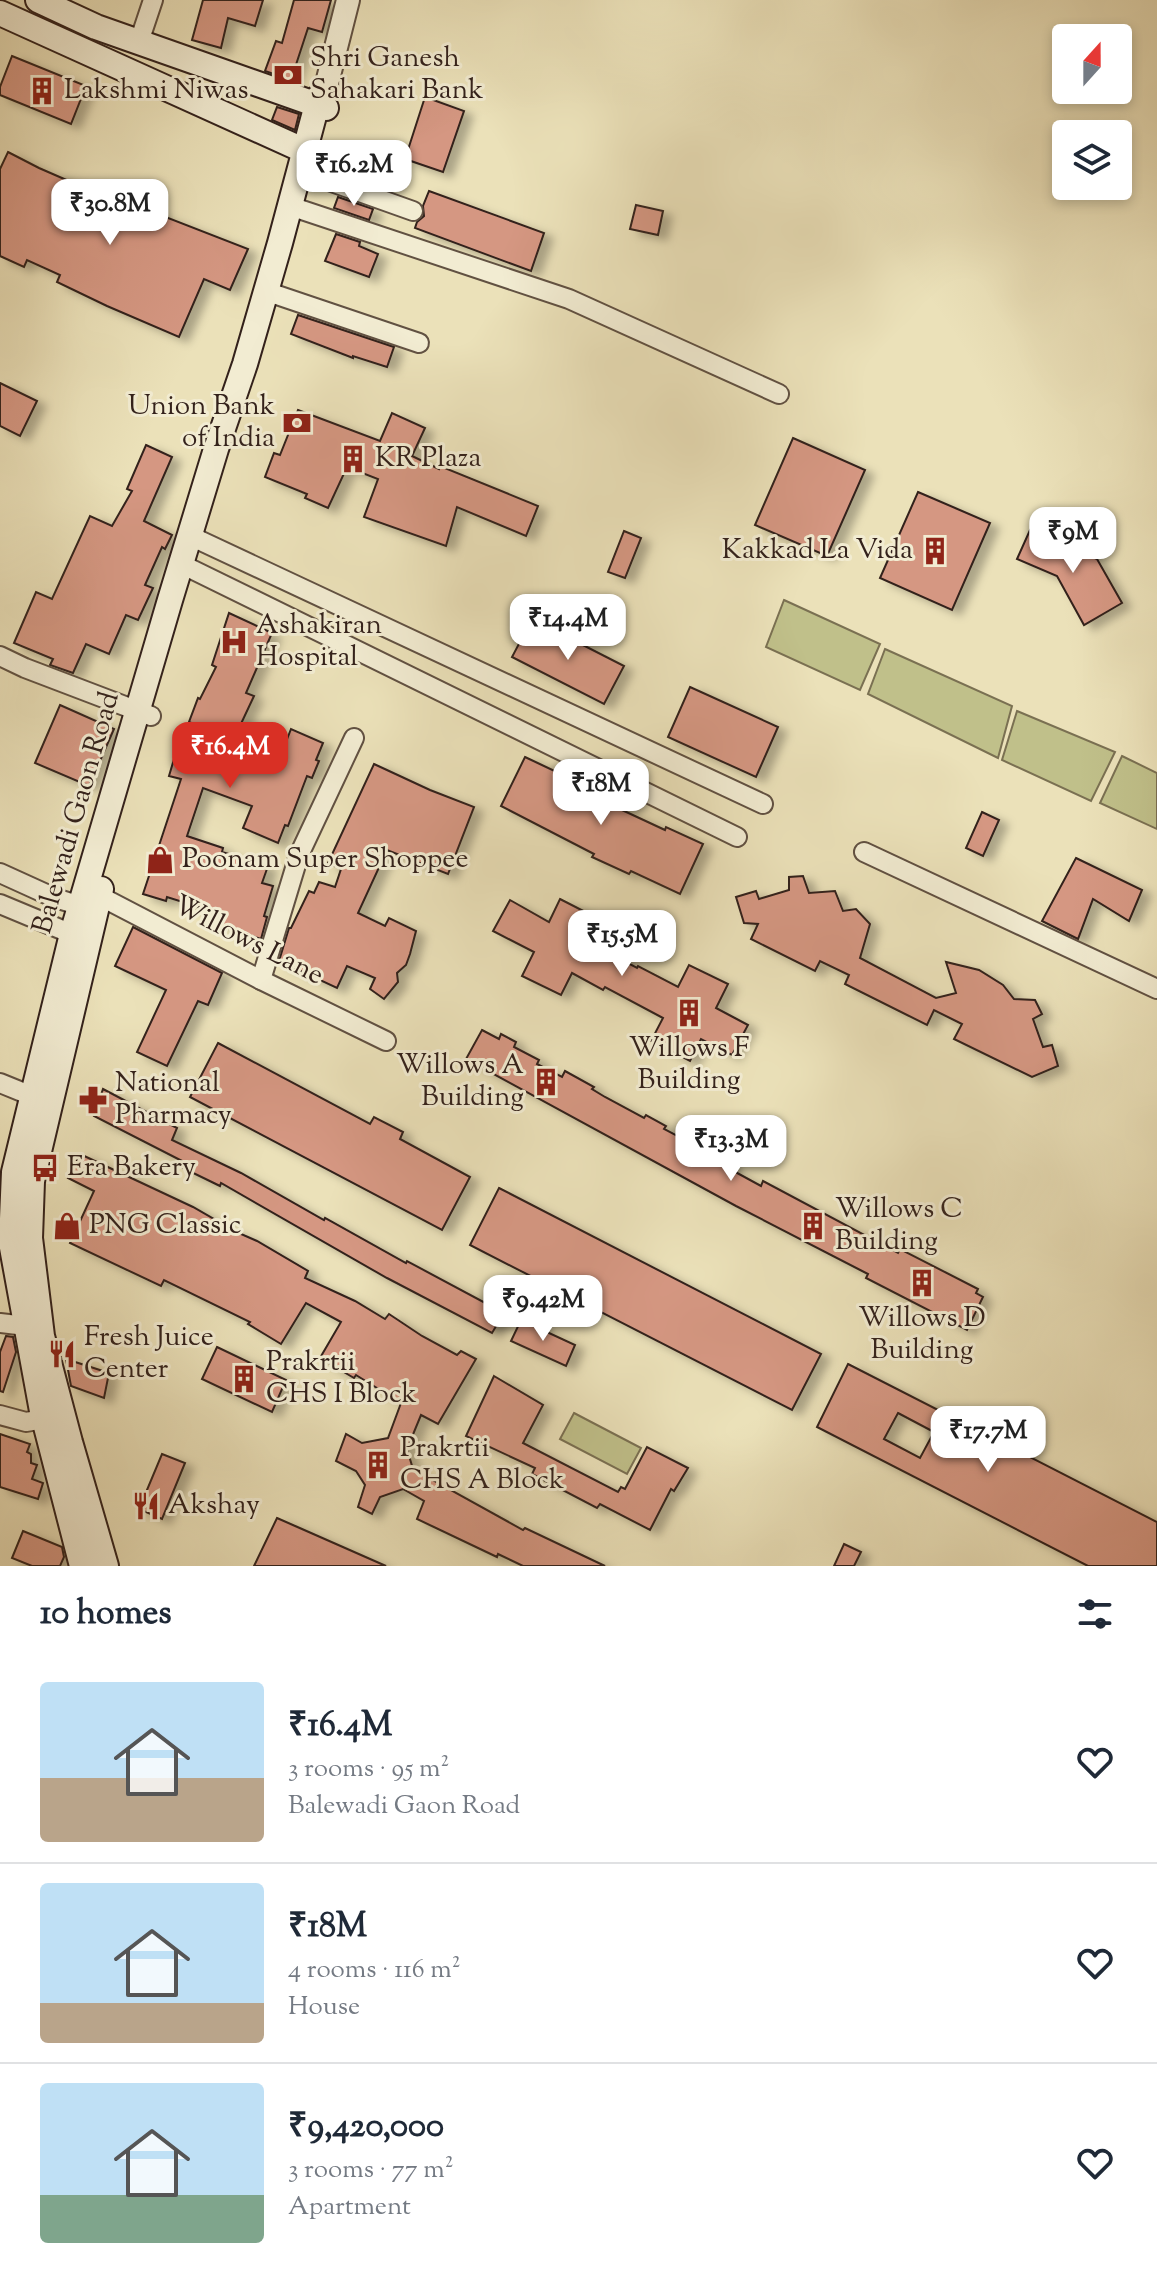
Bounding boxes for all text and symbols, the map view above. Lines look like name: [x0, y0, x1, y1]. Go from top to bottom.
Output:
north arrow: [1052, 24, 1132, 104]
map controls: [1052, 24, 1132, 200]
place label: Shri Ganesh Sahakari Bank: [310, 39, 484, 111]
bank icon: Shri Ganesh Sahakari Bank: [273, 60, 303, 90]
place label: Lakshmi Niwas: [64, 71, 248, 111]
building icon: Lakshmi Niwas: [27, 76, 57, 106]
button: layers: [1052, 120, 1132, 200]
pin: ₹16.2M: [289, 140, 419, 208]
text: ₹16.2M: [315, 147, 393, 184]
pin: ₹30.8M: [45, 179, 175, 247]
text: ₹30.8M: [69, 186, 151, 223]
place label: Union Bank of India: [128, 387, 275, 459]
bank icon: Union Bank of India: [282, 408, 312, 438]
place label: KR Plaza: [375, 439, 481, 479]
building icon: KR Plaza: [338, 444, 368, 474]
pin: ₹9M: [1034, 507, 1112, 575]
text: ₹9M: [1047, 514, 1099, 551]
place label: Kakkad La Vida: [722, 531, 913, 571]
building icon: Kakkad La Vida: [920, 536, 950, 566]
pin: ₹14.4M: [503, 594, 633, 662]
text: ₹14.4M: [528, 601, 608, 638]
place label: Ashakiran Hospital: [256, 606, 382, 678]
hospital icon: Ashakiran Hospital: [219, 627, 249, 657]
street label: Balewadi Gaon Road: [23, 687, 131, 939]
pin: ₹16.4M: [165, 722, 295, 790]
text: ₹16.4M: [190, 729, 270, 766]
pin: ₹18M: [554, 759, 648, 827]
text: ₹18M: [571, 766, 631, 803]
place label: Poonam Super Shoppee: [182, 840, 468, 880]
shop icon: Poonam Super Shoppee: [145, 845, 175, 875]
street label: Willows Lane: [166, 886, 330, 996]
pin: ₹15.5M: [557, 910, 687, 978]
text: ₹15.5M: [586, 917, 658, 954]
building icon: Willows F Building: [674, 998, 704, 1028]
place label: Willows F Building: [629, 1029, 749, 1101]
place label: Willows A Building: [396, 1046, 524, 1118]
place label: National Pharmacy: [115, 1064, 232, 1136]
building icon: Willows A Building: [531, 1067, 561, 1097]
pharmacy icon: National Pharmacy: [78, 1085, 108, 1115]
pin: ₹13.3M: [666, 1115, 796, 1183]
text: ₹13.3M: [693, 1122, 769, 1159]
place label: Era Bakery: [67, 1148, 196, 1188]
bus stop icon: Era Bakery: [30, 1153, 60, 1183]
place label: Willows C Building: [835, 1190, 963, 1262]
place label: PNG Classic: [89, 1206, 241, 1246]
shop icon: PNG Classic: [52, 1211, 82, 1241]
building icon: Willows C Building: [798, 1211, 828, 1241]
building icon: Willows D Building: [907, 1268, 937, 1298]
pin: ₹9.42M: [478, 1275, 608, 1343]
text: ₹9.42M: [501, 1282, 585, 1319]
place label: Willows D Building: [858, 1299, 986, 1371]
place label: Fresh Juice Center: [84, 1318, 214, 1390]
restaurant icon: Fresh Juice Center: [47, 1339, 77, 1369]
place label: Prakrtii CHS I Block: [266, 1343, 417, 1415]
building icon: Prakrtii CHS I Block: [229, 1364, 259, 1394]
pin: ₹17.7M: [923, 1406, 1053, 1474]
text: ₹17.7M: [949, 1413, 1027, 1450]
place label: Prakrtii CHS A Block: [400, 1429, 564, 1501]
building icon: Prakrtii CHS A Block: [363, 1450, 393, 1480]
place label: Akshay: [168, 1486, 260, 1526]
restaurant icon: Akshay: [131, 1491, 161, 1521]
text: 10 homes: [40, 1590, 172, 1639]
icon: filters: [1073, 1592, 1117, 1636]
text: ₹16.4M: [288, 1702, 392, 1751]
icon: home: [104, 1714, 200, 1810]
icon: heart: [1073, 1740, 1117, 1784]
text: 3 rooms · 95 m²: [288, 1751, 449, 1788]
text: Balewadi Gaon Road: [288, 1788, 520, 1825]
text: ₹18M: [288, 1903, 367, 1952]
icon: home: [104, 1915, 200, 2011]
icon: heart: [1073, 1941, 1117, 1985]
text: 4 rooms · 116 m²: [288, 1952, 461, 1989]
text: House: [288, 1989, 360, 2026]
text: ₹9,420,000: [288, 2103, 444, 2152]
icon: home: [104, 2115, 200, 2211]
icon: heart: [1073, 2141, 1117, 2185]
text: 3 rooms · 77 m²: [288, 2152, 453, 2189]
text: Apartment: [288, 2189, 411, 2226]

